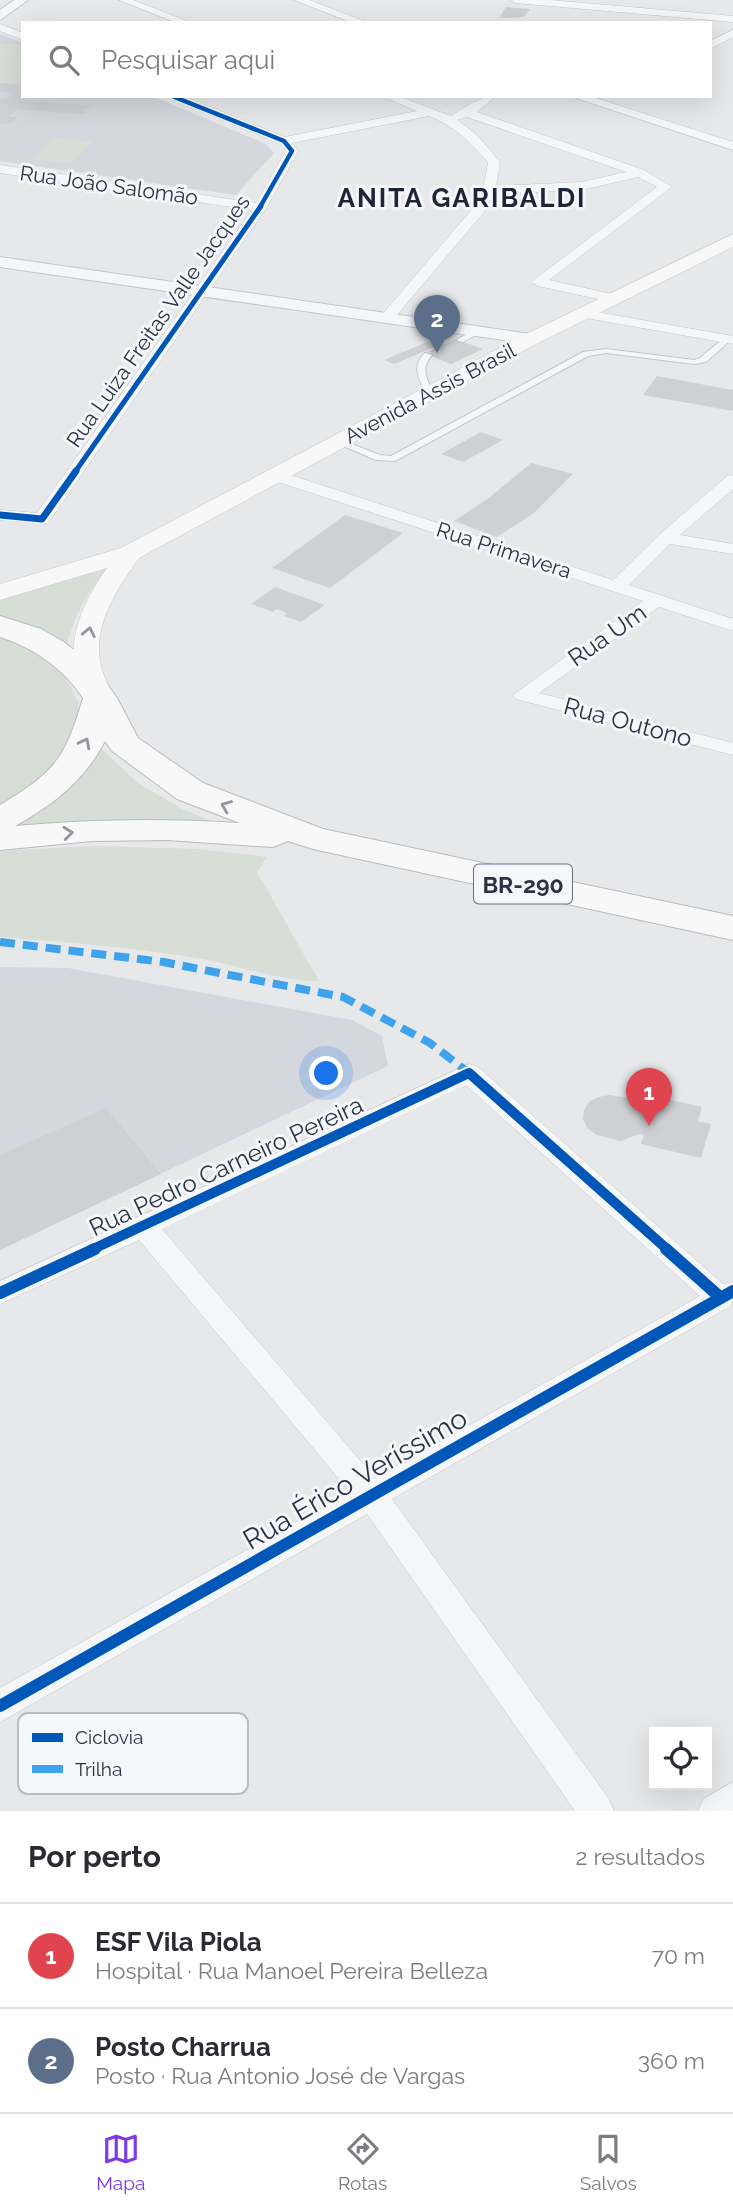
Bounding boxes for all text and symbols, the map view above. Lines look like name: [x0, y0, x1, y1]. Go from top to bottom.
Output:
search box: [21, 21, 712, 98]
icon: search: [45, 41, 83, 79]
text: Pesquisar aqui: [101, 45, 275, 75]
street label: Rua João Salomão: [18, 160, 200, 210]
district label: ANITA GARIBALDI: [337, 183, 587, 213]
street label: Rua Luiza Freitas Valle Jacques: [61, 190, 255, 452]
pin: 2: [414, 295, 460, 353]
street label: Avenida Assis Brasil: [340, 337, 520, 449]
street label: Rua Primavera: [433, 516, 575, 584]
street label: Rua Um: [562, 598, 652, 672]
one-way arrow: [81, 626, 96, 638]
street label: Rua Outono: [561, 691, 695, 753]
one-way arrow: [76, 738, 90, 750]
one-way arrow: [221, 800, 234, 814]
one-way arrow: [62, 825, 74, 840]
road number: BR-290: [474, 864, 572, 904]
your location: [309, 1056, 343, 1090]
pin: 1: [626, 1068, 672, 1126]
street label: Rua Pedro Carneiro Pereira: [85, 1090, 367, 1242]
street label: Rua Érico Veríssimo: [237, 1401, 473, 1557]
legend: [18, 1713, 248, 1794]
text: Ciclovia: [75, 1726, 143, 1748]
map controls: [649, 1727, 712, 1790]
button: locate: [649, 1727, 712, 1790]
text: Trilha: [75, 1758, 122, 1780]
text: Por perto: [28, 1839, 161, 1874]
text: 2 resultados: [576, 1843, 705, 1870]
text: ESF Vila Piola: [95, 1927, 262, 1957]
text: 1: [45, 1942, 57, 1969]
text: 70 m: [652, 1942, 705, 1969]
text: Hospital · Rua Manoel Pereira Belleza: [95, 1957, 488, 1984]
text: Posto Charrua: [95, 2032, 271, 2062]
text: 2: [45, 2047, 57, 2074]
text: 360 m: [638, 2047, 705, 2074]
text: Posto · Rua Antonio José de Vargas: [95, 2062, 465, 2089]
tab: Mapa: [96, 2130, 145, 2194]
tab: Rotas: [338, 2130, 387, 2194]
tab: Salvos: [580, 2130, 637, 2194]

